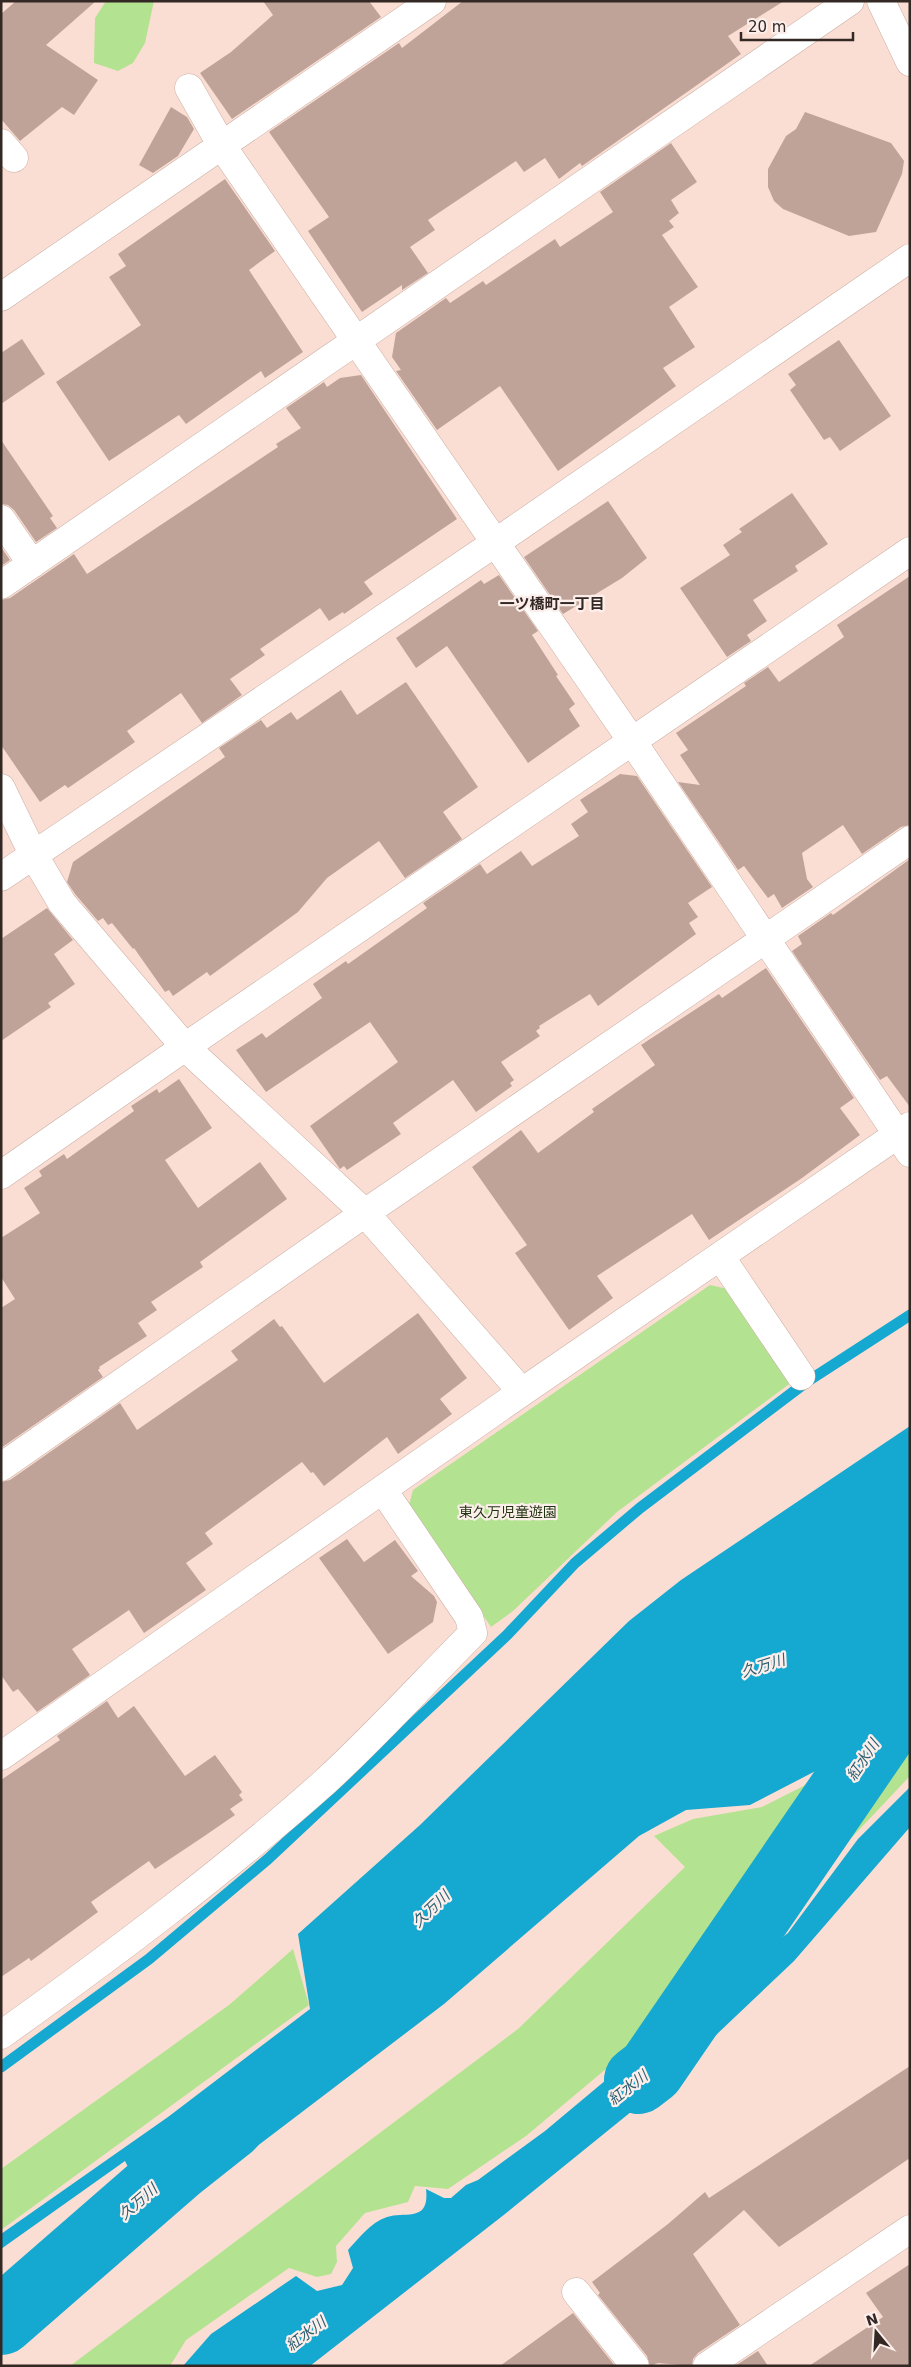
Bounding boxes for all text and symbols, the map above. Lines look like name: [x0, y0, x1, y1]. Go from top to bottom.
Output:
scale bar: [741, 10, 854, 42]
text: 20 m: [748, 18, 786, 36]
district label: 一ツ橋町一丁目: [499, 595, 605, 613]
park label: 東久万児童遊園: [459, 1504, 557, 1520]
water label: 久万川: [739, 1650, 789, 1681]
water label: 紅水川: [843, 1735, 884, 1784]
water label: 久万川: [409, 1886, 455, 1931]
water label: 紅水川: [605, 2066, 653, 2109]
water label: 久万川: [115, 2179, 162, 2224]
north arrow: [851, 2307, 901, 2357]
text: N: [864, 2310, 880, 2329]
water label: 紅水川: [283, 2312, 331, 2355]

